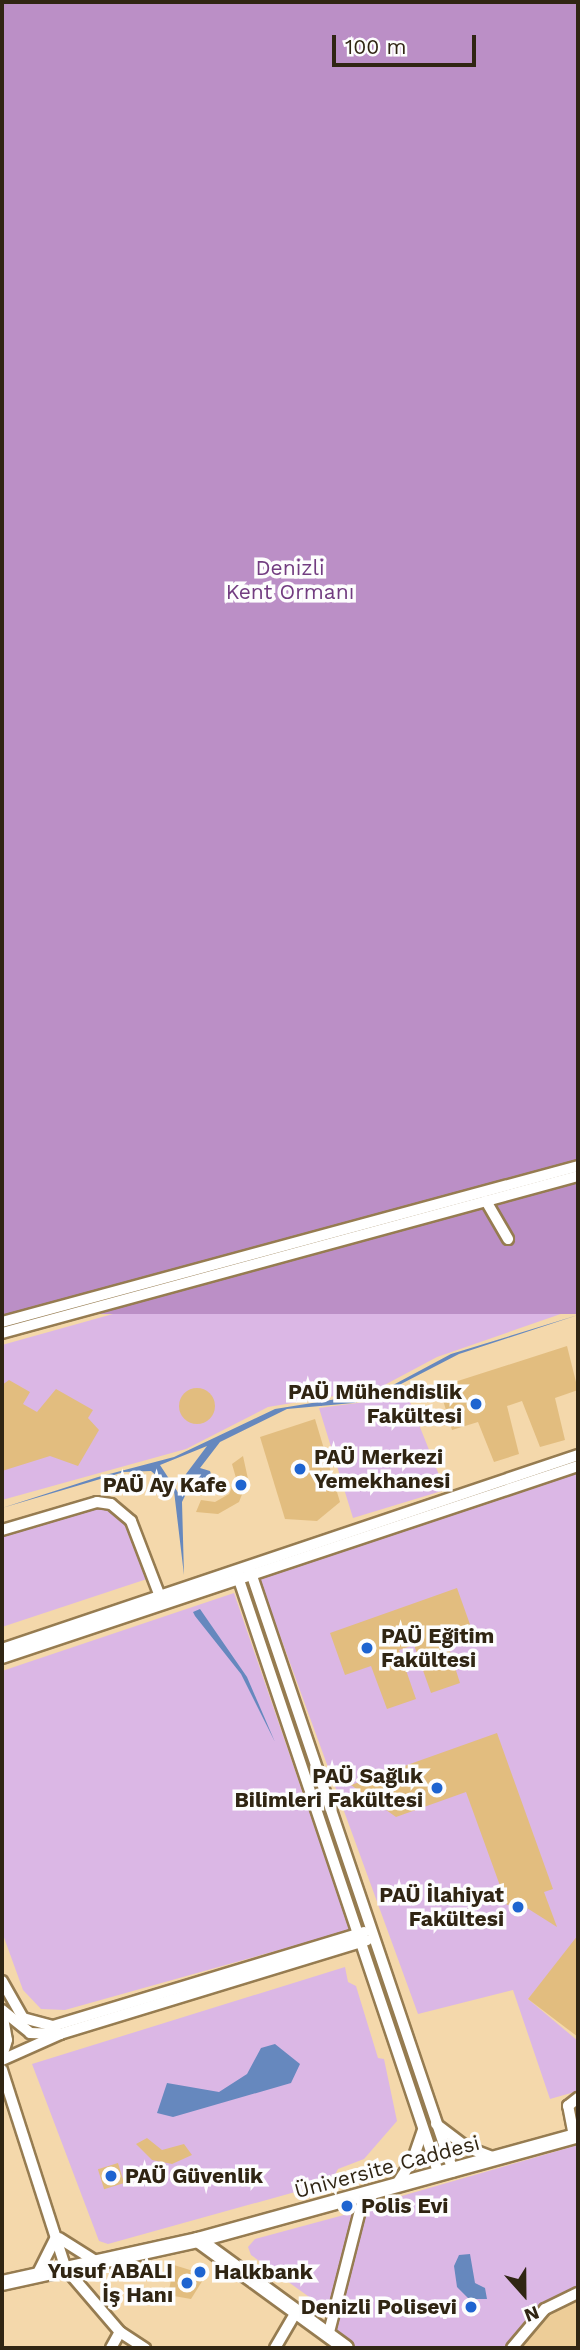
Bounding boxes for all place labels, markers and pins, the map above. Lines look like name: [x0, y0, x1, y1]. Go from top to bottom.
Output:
place label: PAÜ Mühendislik Fakültesi: [288, 1379, 462, 1429]
marker: PAÜ Mühendislik Fakültesi: [468, 1396, 484, 1412]
place label: PAÜ Merkezi Yemekhanesi: [314, 1444, 450, 1494]
marker: PAÜ Merkezi Yemekhanesi: [292, 1461, 308, 1477]
place label: PAÜ Ay Kafe: [102, 1472, 227, 1498]
marker: PAÜ Ay Kafe: [233, 1477, 249, 1493]
place label: PAÜ Eğitim Fakültesi: [381, 1623, 494, 1673]
marker: PAÜ Eğitim Fakültesi: [359, 1640, 375, 1656]
place label: PAÜ Sağlık Bilimleri Fakültesi: [234, 1763, 423, 1813]
marker: PAÜ Sağlık Bilimleri Fakültesi: [429, 1780, 445, 1796]
place label: PAÜ İlahiyat Fakültesi: [379, 1882, 504, 1932]
marker: PAÜ İlahiyat Fakültesi: [510, 1899, 526, 1915]
place label: PAÜ Güvenlik: [125, 2163, 263, 2189]
marker: PAÜ Güvenlik: [103, 2168, 119, 2184]
place label: Polis Evi: [361, 2193, 448, 2219]
marker: Polis Evi: [339, 2198, 355, 2214]
place label: Yusuf ABALI İş Hanı: [47, 2258, 173, 2308]
place label: Halkbank: [214, 2259, 313, 2285]
marker: Halkbank: [192, 2264, 208, 2280]
marker: Yusuf ABALI İş Hanı: [179, 2275, 195, 2291]
place label: Denizli Polisevi: [301, 2294, 457, 2320]
marker: Denizli Polisevi: [463, 2299, 479, 2315]

